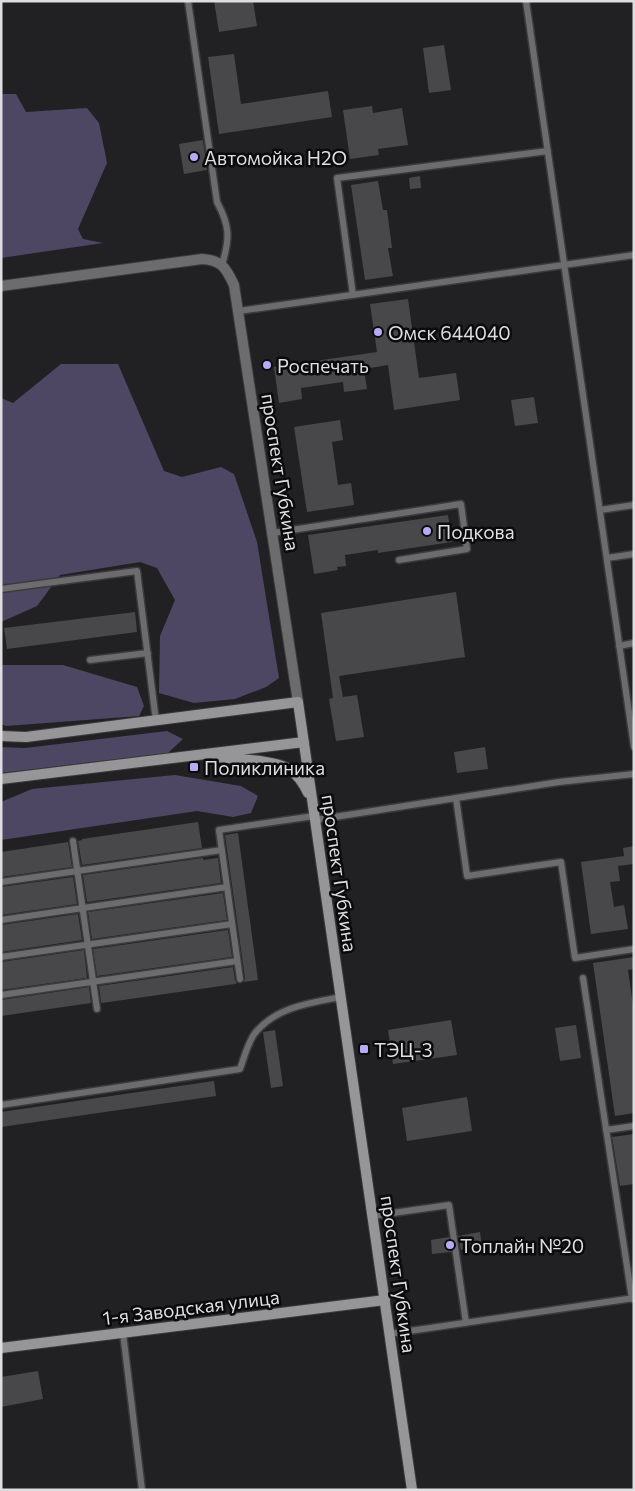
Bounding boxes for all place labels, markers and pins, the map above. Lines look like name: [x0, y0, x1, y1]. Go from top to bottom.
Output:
place label: Автомойка H2O: [204, 146, 347, 169]
marker: Автомойка H2O: [188, 151, 200, 163]
place label: Омск 644040: [388, 321, 511, 344]
marker: Омск 644040: [372, 326, 384, 338]
place label: Роспечать: [277, 354, 369, 377]
marker: Роспечать: [261, 359, 273, 371]
place label: Подкова: [437, 520, 515, 543]
marker: Подкова: [421, 525, 433, 537]
place label: Поликлиника: [204, 756, 325, 779]
marker: Поликлиника: [188, 761, 200, 773]
place label: ТЭЦ-3: [374, 1038, 433, 1061]
marker: ТЭЦ-3: [358, 1043, 370, 1055]
place label: Топлайн №20: [460, 1234, 584, 1257]
marker: Топлайн №20: [444, 1239, 456, 1251]

